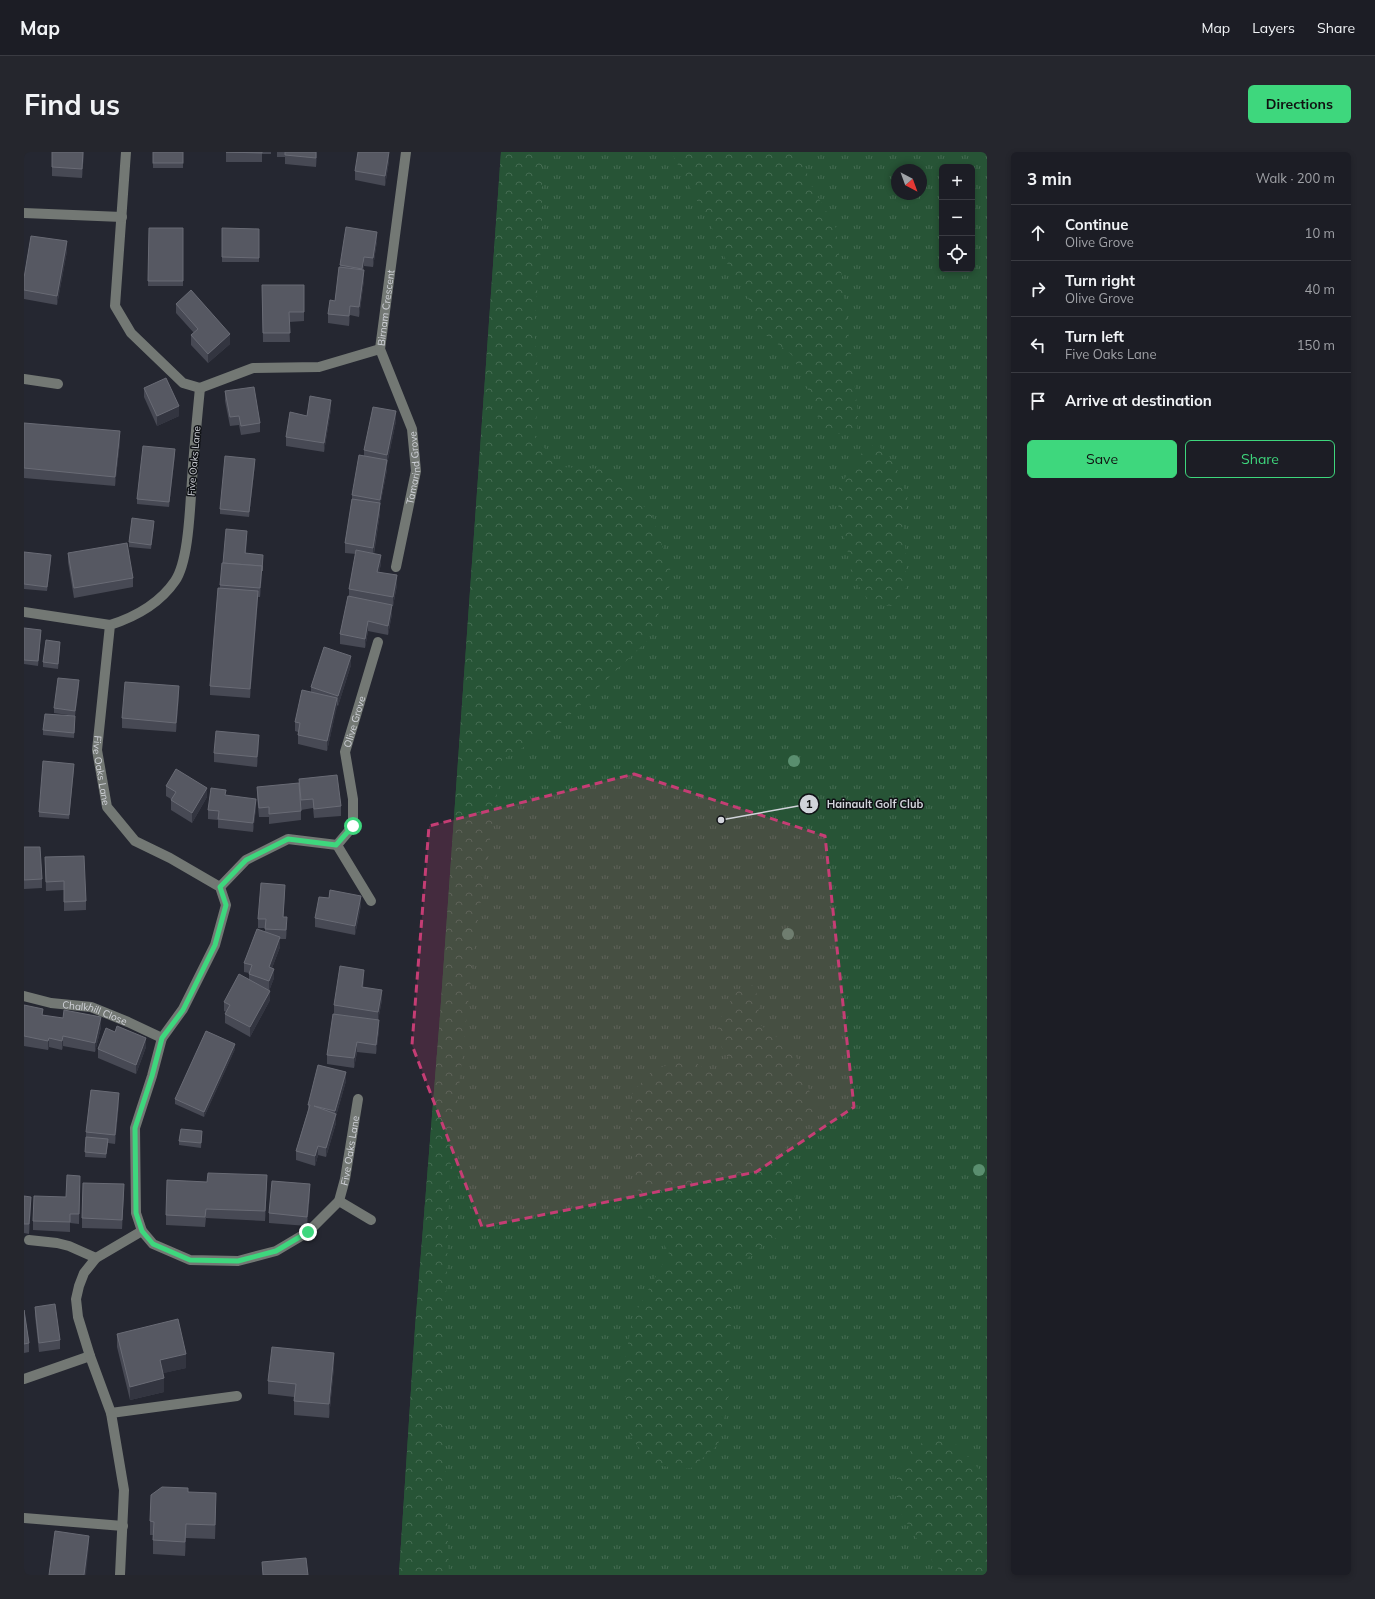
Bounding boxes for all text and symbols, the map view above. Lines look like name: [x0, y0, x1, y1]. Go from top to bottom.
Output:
text: Map: [20, 16, 60, 40]
text: Map: [1201, 19, 1230, 37]
text: Layers: [1252, 19, 1295, 37]
text: Share: [1317, 19, 1355, 37]
button: Directions: [1248, 85, 1351, 123]
text: Find us: [24, 87, 120, 122]
north arrow: [891, 164, 927, 200]
map controls: [939, 164, 975, 272]
button: +: [939, 164, 975, 200]
text: 3 min: [1027, 168, 1072, 189]
text: Walk · 200 m: [1256, 170, 1335, 186]
button: −: [939, 200, 975, 236]
text: Continue: [1065, 215, 1128, 234]
icon: ahead: [1027, 222, 1049, 244]
text: 10 m: [1305, 225, 1335, 241]
text: Olive Grove: [1065, 234, 1134, 250]
button: locate: [939, 236, 975, 272]
street label: Birnam Crescent: [374, 268, 397, 347]
text: Turn right: [1065, 271, 1135, 290]
icon: right: [1027, 278, 1049, 300]
text: 40 m: [1305, 281, 1335, 297]
text: Olive Grove: [1065, 290, 1134, 306]
text: Turn left: [1065, 327, 1124, 346]
icon: left: [1027, 334, 1049, 356]
text: 150 m: [1297, 337, 1335, 353]
text: Five Oaks Lane: [1065, 346, 1157, 362]
icon: arrive: [1027, 390, 1049, 412]
text: Arrive at destination: [1065, 391, 1212, 410]
street label: Five Oaks Lane: [184, 425, 204, 497]
street label: Tamarind Grove: [403, 431, 423, 506]
button: Save: [1027, 440, 1177, 478]
button: Share: [1185, 440, 1335, 478]
street label: Olive Grove: [340, 694, 368, 749]
street label: Five Oaks Lane: [90, 735, 113, 806]
callout: Hainault Golf Club: [799, 792, 932, 815]
text: 1: [805, 796, 813, 811]
text: Hainault Golf Club: [827, 797, 923, 811]
route start: [344, 817, 362, 835]
street label: Chalkhill Close: [62, 998, 129, 1028]
street label: Five Oaks Lane: [337, 1115, 362, 1187]
route end: [299, 1223, 317, 1241]

